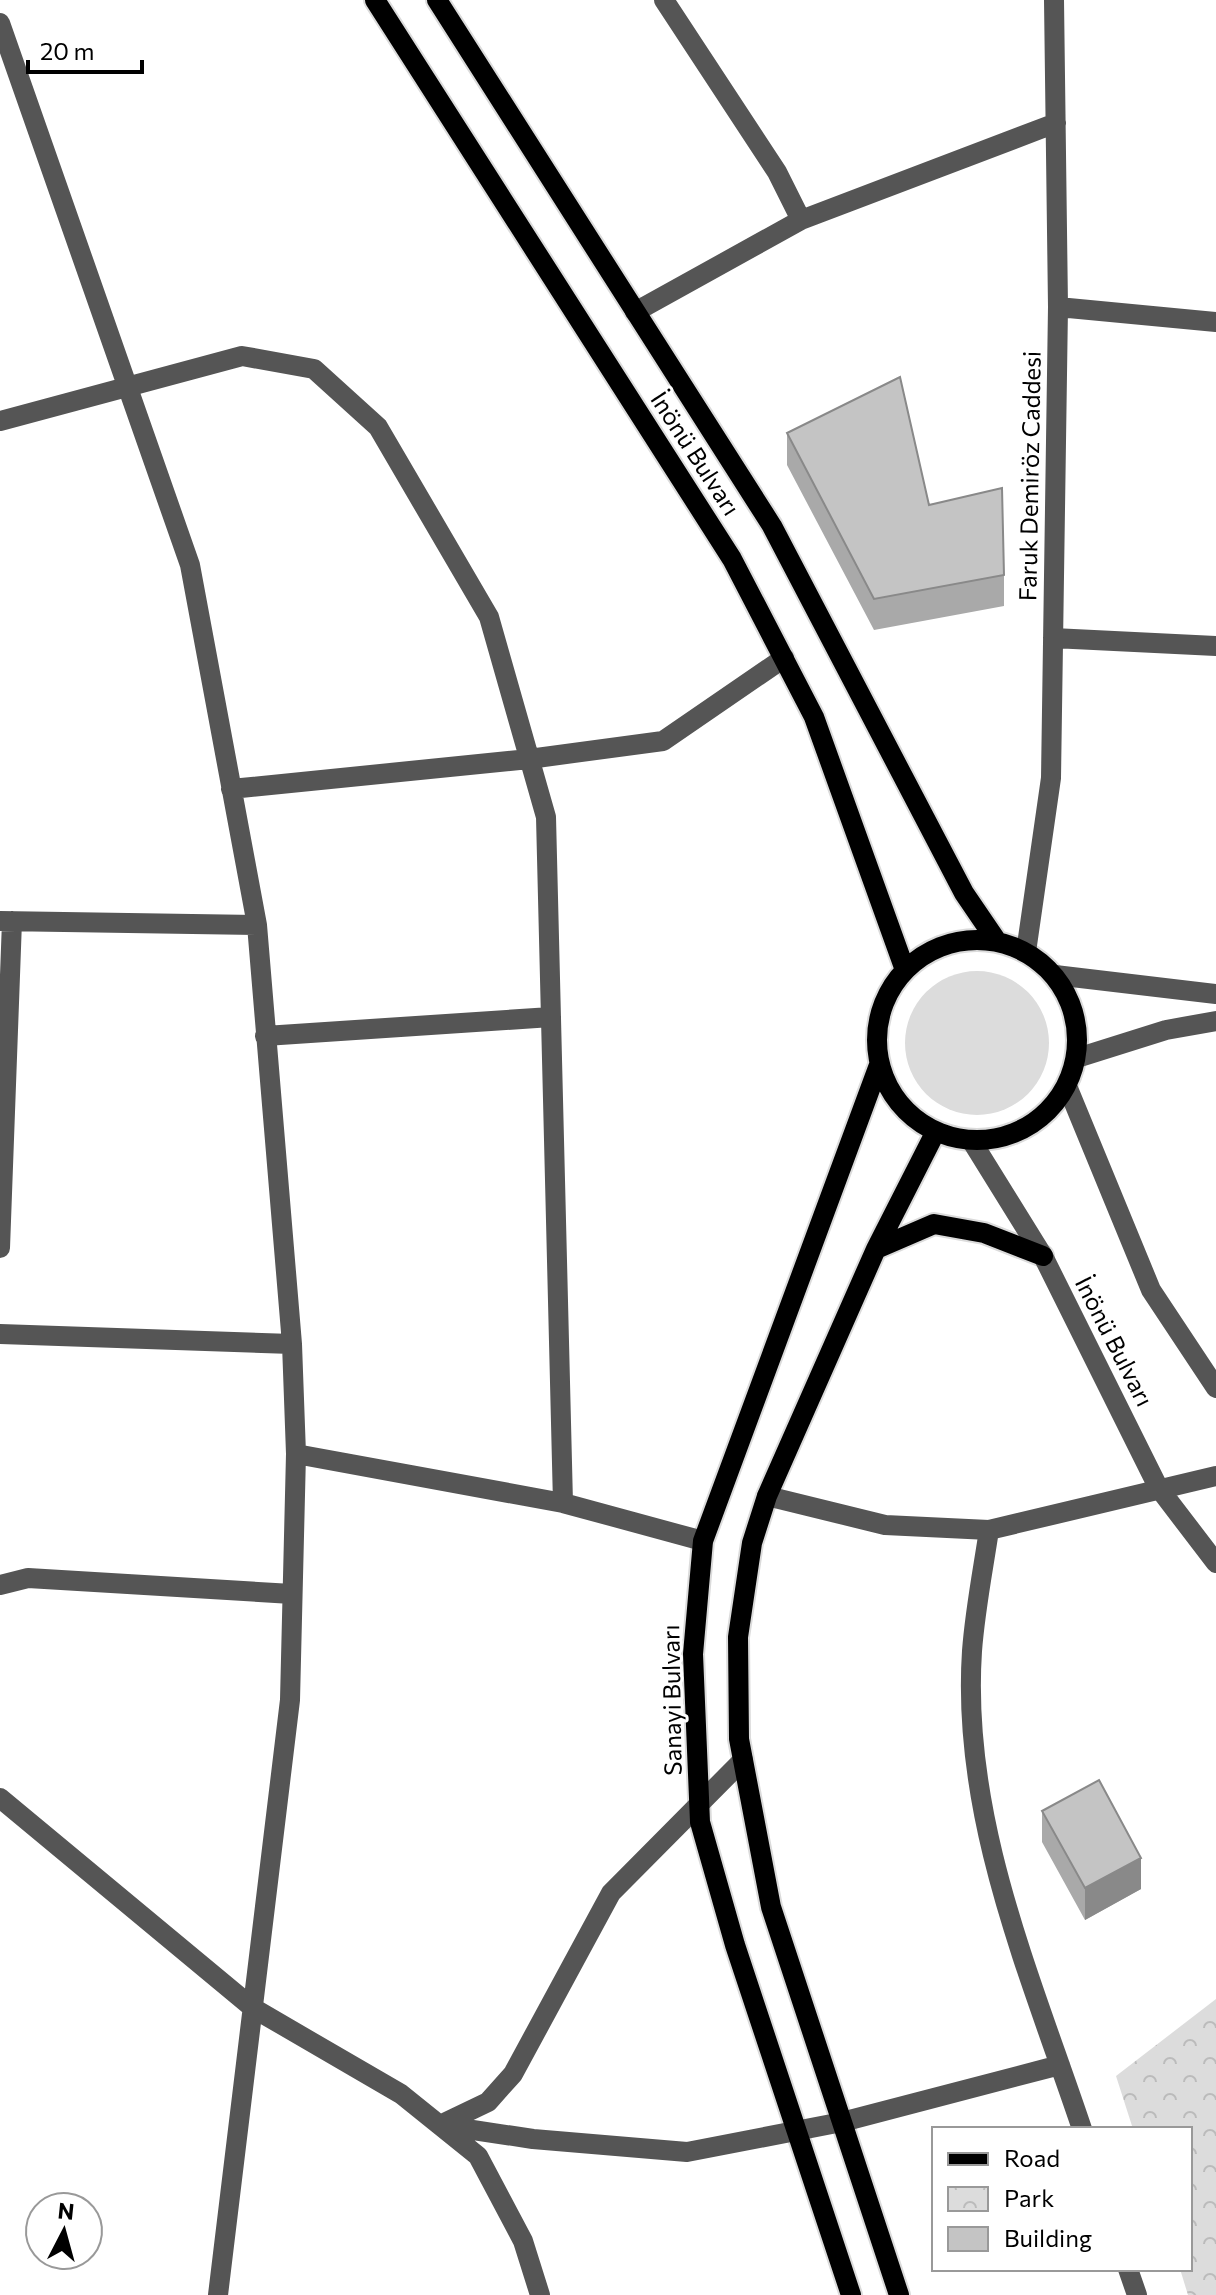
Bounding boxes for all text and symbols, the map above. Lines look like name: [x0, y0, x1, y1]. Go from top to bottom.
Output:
scale bar: [28, 24, 142, 74]
text: 20 m: [40, 36, 94, 65]
street label: Faruk Demiröz Caddesi: [1012, 351, 1046, 601]
street label: İnönü Bulvarı: [645, 386, 747, 520]
street label: İnönü Bulvarı: [1070, 1271, 1160, 1411]
street label: Sanayi Bulvarı: [655, 1624, 687, 1776]
legend: [932, 2127, 1192, 2271]
text: Road: [1004, 2143, 1060, 2172]
text: Park: [1004, 2183, 1054, 2212]
north arrow: [24, 2191, 104, 2271]
text: N: [57, 2196, 76, 2225]
text: Building: [1004, 2223, 1092, 2252]

